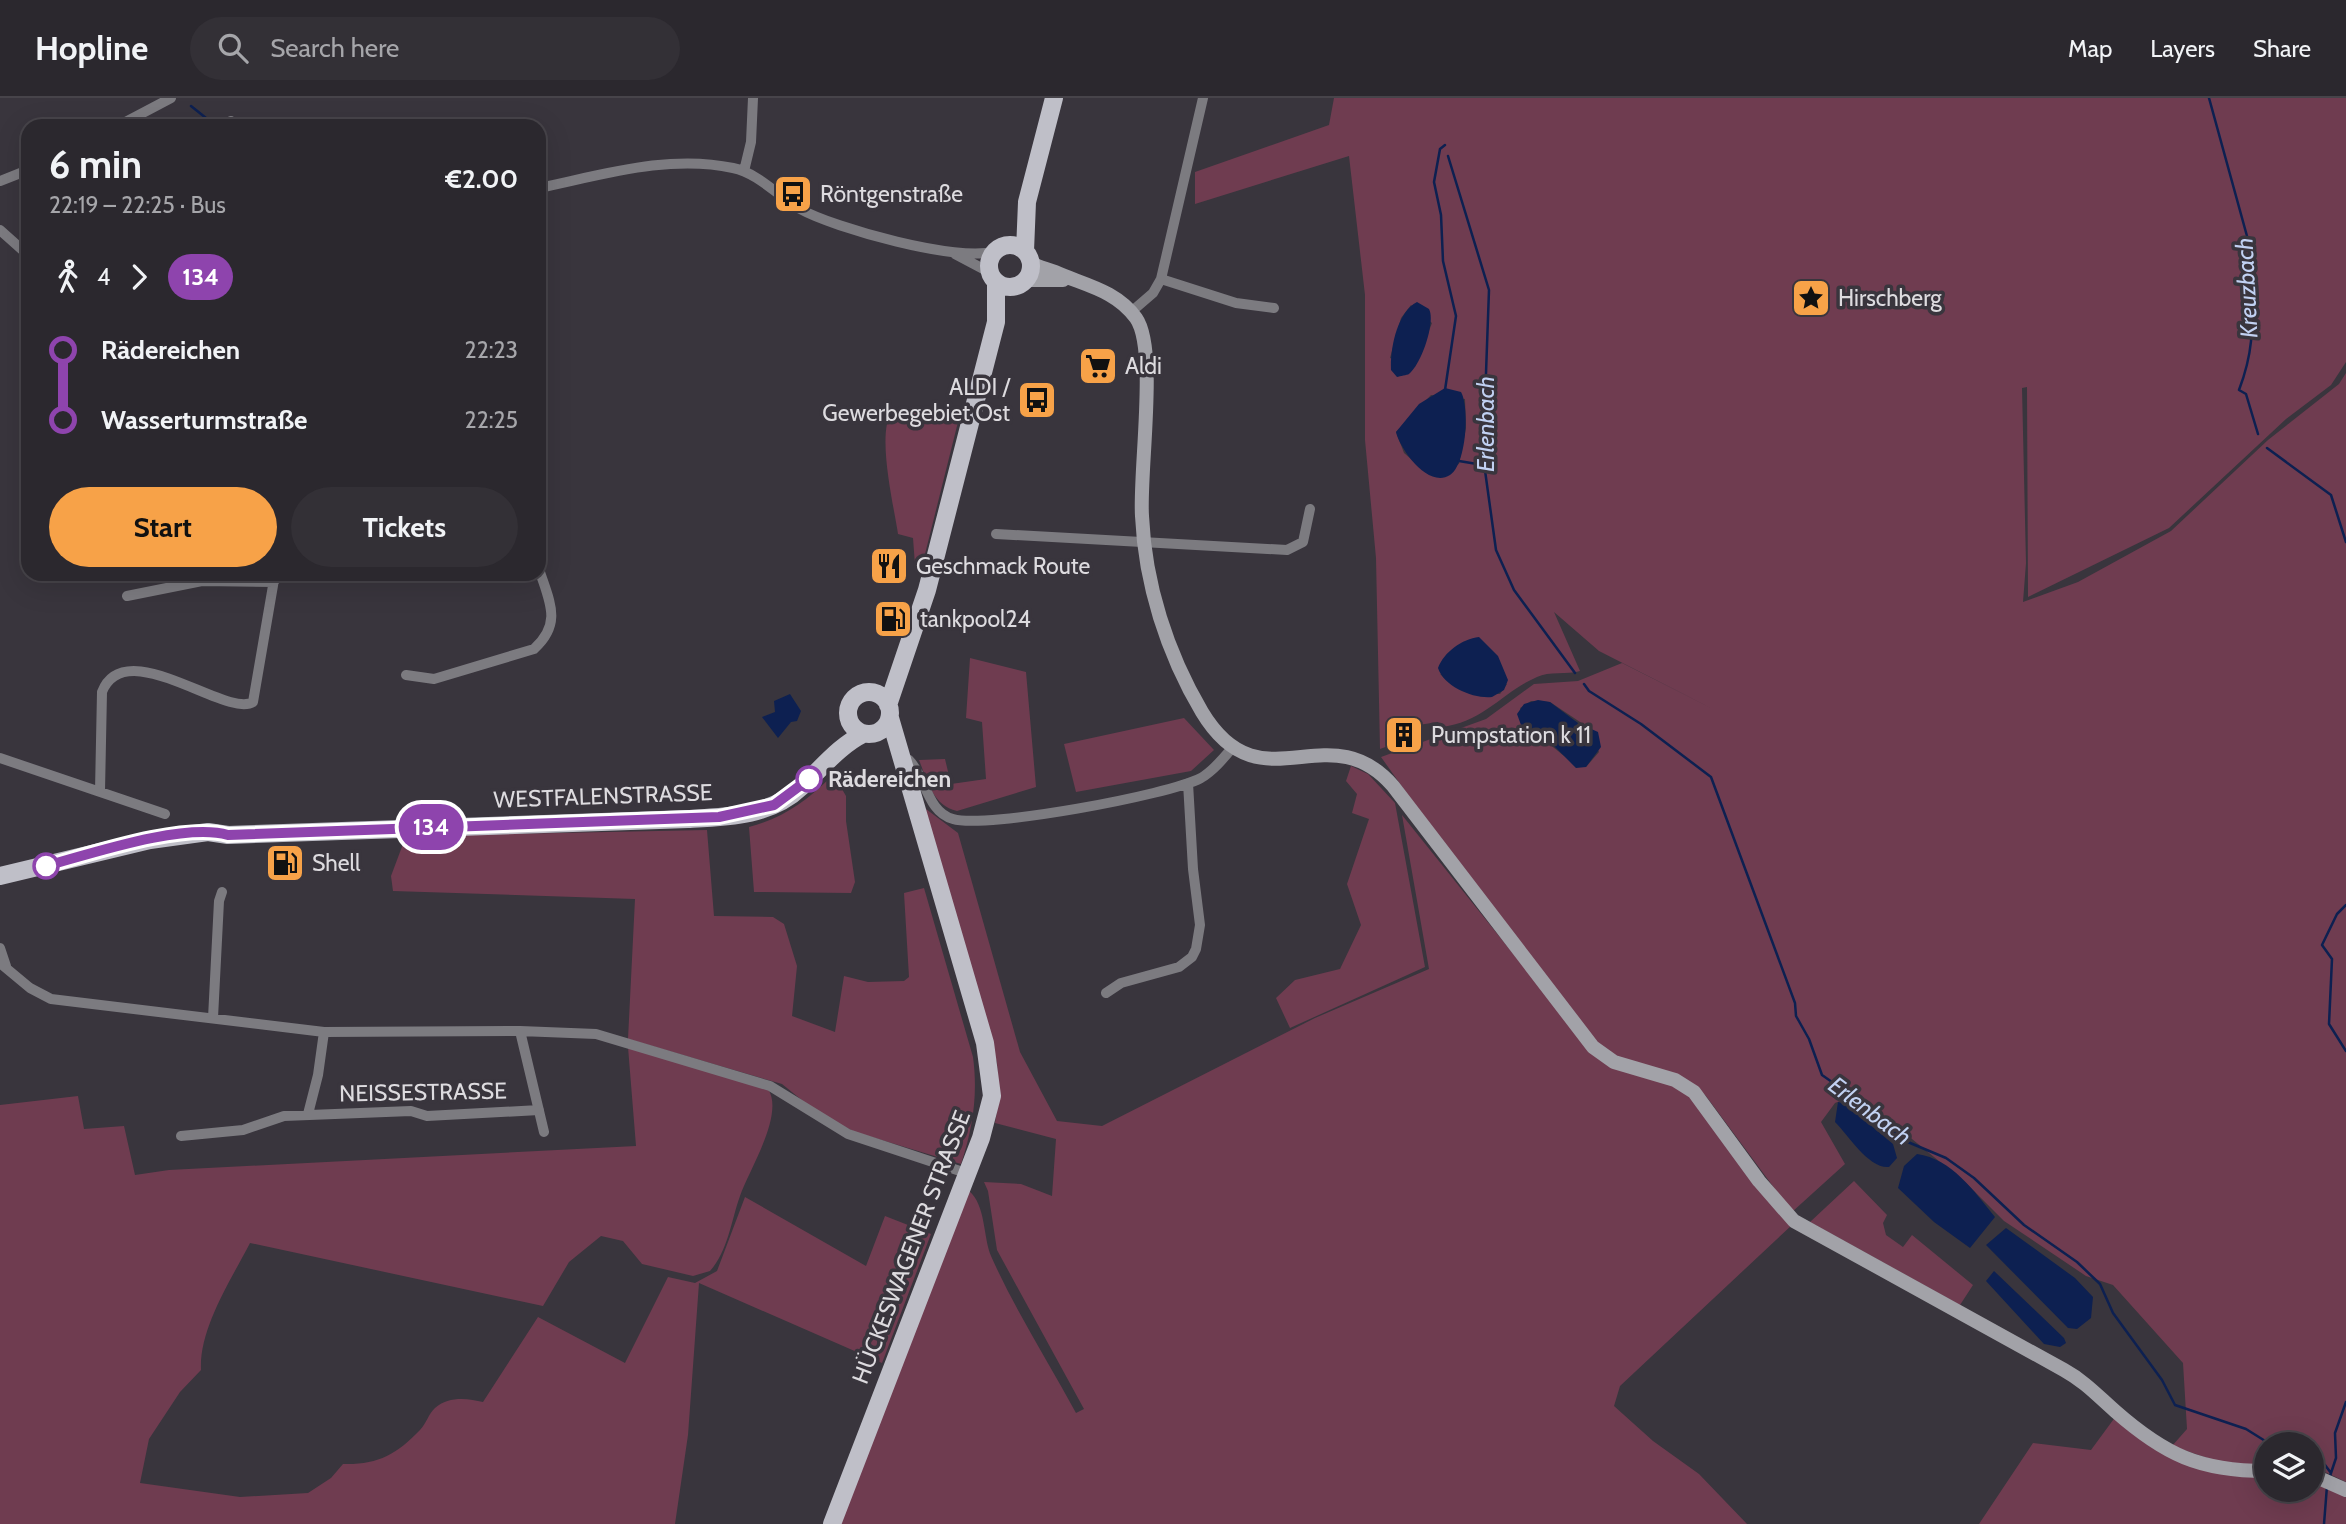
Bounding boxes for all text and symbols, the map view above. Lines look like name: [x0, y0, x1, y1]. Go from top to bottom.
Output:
search box: [190, 17, 680, 80]
text: Hopline: [35, 28, 148, 68]
icon: search: [214, 29, 252, 67]
text: Search here: [270, 32, 399, 64]
text: Map: [2068, 34, 2112, 63]
text: Layers: [2150, 34, 2215, 63]
text: Share: [2253, 34, 2311, 63]
text: 6 min: [49, 141, 142, 188]
text: €2.00: [445, 163, 518, 195]
bus stop icon: Röntgenstraße: [772, 173, 814, 215]
place label: Röntgenstraße: [820, 180, 963, 208]
text: 22:19 – 22:25 · Bus: [49, 191, 226, 219]
water label: Kreuzbach: [2229, 237, 2264, 339]
icon: walk: [49, 258, 87, 296]
icon: forward: [120, 258, 158, 296]
text: 134: [182, 262, 219, 291]
text: 4: [97, 263, 110, 291]
place icon: Hirschberg: [1790, 277, 1832, 319]
place label: Hirschberg: [1838, 284, 1942, 312]
text: Rädereichen: [101, 334, 240, 366]
text: 22:23: [465, 336, 518, 364]
supermarket icon: Aldi: [1077, 345, 1119, 387]
place label: Aldi: [1125, 352, 1162, 380]
place label: ALDI / Gewerbegebiet Ost: [822, 373, 1012, 427]
water label: Erlenbach: [1471, 376, 1500, 472]
bus stop icon: ALDI / Gewerbegebiet Ost: [1016, 379, 1058, 421]
text: Wasserturmstraße: [101, 404, 307, 436]
text: 22:25: [465, 406, 518, 434]
button: Start: [49, 487, 277, 567]
button: Tickets: [291, 487, 518, 567]
restaurant icon: Geschmack Route: [868, 545, 910, 587]
place label: Geschmack Route: [916, 552, 1090, 580]
fuel station icon: tankpool24: [872, 598, 914, 640]
place label: tankpool24: [920, 605, 1031, 633]
building icon: Pumpstation k 11: [1383, 714, 1425, 756]
place label: Pumpstation k 11: [1431, 721, 1591, 749]
place label: Rädereichen: [828, 765, 951, 793]
marker: Rädereichen: [796, 766, 822, 792]
street label: WESTFALENSTRASSE: [493, 778, 713, 814]
line badge: 134: [391, 804, 471, 850]
text: 134: [413, 812, 449, 841]
fuel station icon: Shell: [264, 842, 306, 884]
place label: Shell: [312, 849, 361, 877]
unlabelled marker: [33, 853, 59, 879]
water label: Erlenbach: [1823, 1070, 1917, 1151]
street label: NEISSESTRASSE: [339, 1077, 507, 1107]
street label: HÜCKESWAGENER STRASSE: [846, 1106, 976, 1388]
map controls: [2254, 1432, 2324, 1502]
button: layers: [2254, 1432, 2324, 1502]

